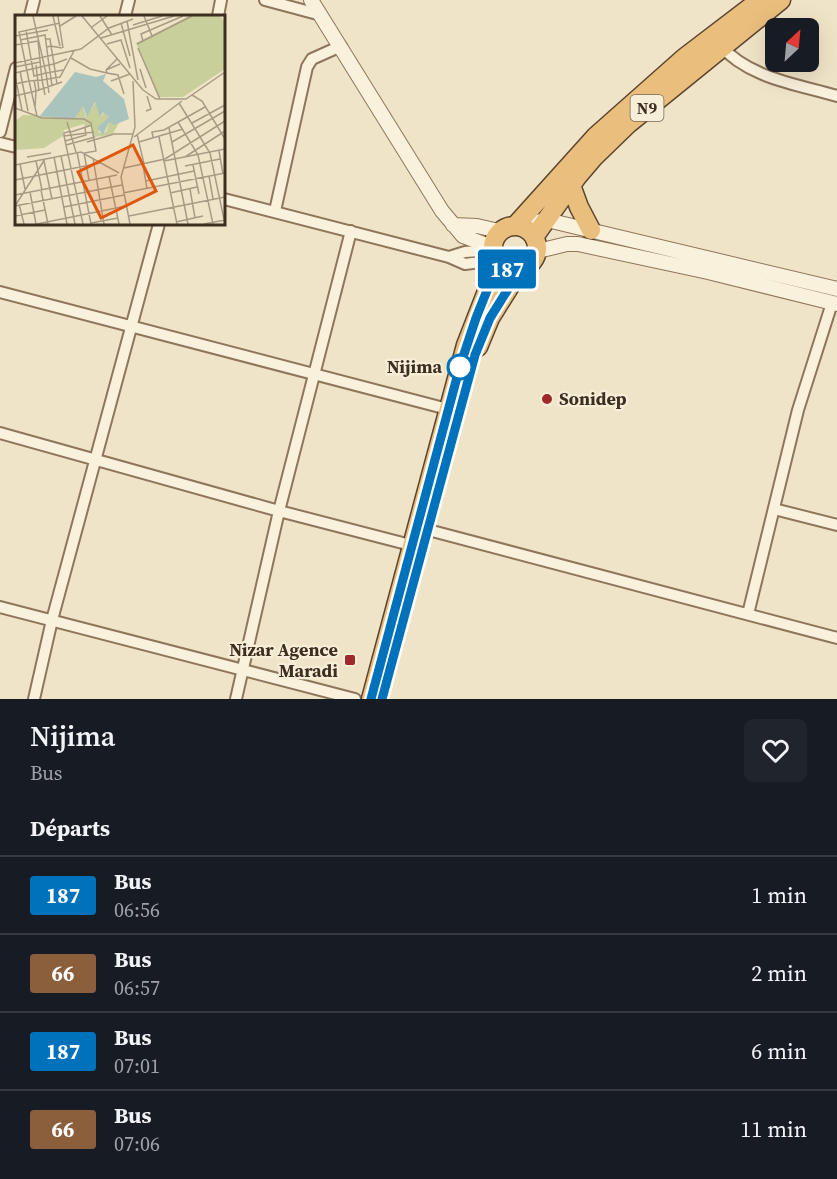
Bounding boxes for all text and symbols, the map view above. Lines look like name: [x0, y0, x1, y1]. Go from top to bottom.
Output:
inset map: [15, 15, 225, 225]
north arrow: [765, 18, 819, 72]
map controls: [765, 18, 819, 72]
road number: N9: [630, 95, 664, 121]
line badge: 187: [472, 250, 542, 288]
text: 187: [490, 255, 524, 284]
place label: Nijima: [387, 354, 442, 379]
marker: Nijima: [447, 354, 473, 380]
place label: Sonidep: [559, 386, 627, 411]
marker: Sonidep: [540, 392, 554, 406]
place label: Nizar Agence Maradi: [229, 637, 338, 683]
marker: Nizar Agence Maradi: [343, 653, 357, 667]
text: Nijima: [30, 717, 115, 755]
button: heart: [744, 719, 807, 782]
text: Bus: [30, 759, 63, 787]
text: Départs: [30, 813, 110, 843]
text: Bus: [114, 866, 151, 896]
text: 1 min: [751, 880, 807, 910]
text: 187: [46, 881, 80, 910]
text: 06:56: [114, 896, 160, 924]
text: Bus: [114, 944, 151, 974]
text: 2 min: [751, 958, 807, 988]
text: 66: [52, 959, 74, 988]
text: 06:57: [114, 974, 160, 1002]
text: Bus: [114, 1022, 151, 1052]
text: 6 min: [751, 1036, 807, 1066]
text: 187: [46, 1037, 80, 1066]
text: 07:01: [114, 1052, 160, 1080]
text: Bus: [114, 1100, 151, 1130]
text: 11 min: [740, 1114, 807, 1144]
text: 66: [52, 1115, 74, 1144]
text: 07:06: [114, 1130, 160, 1158]

